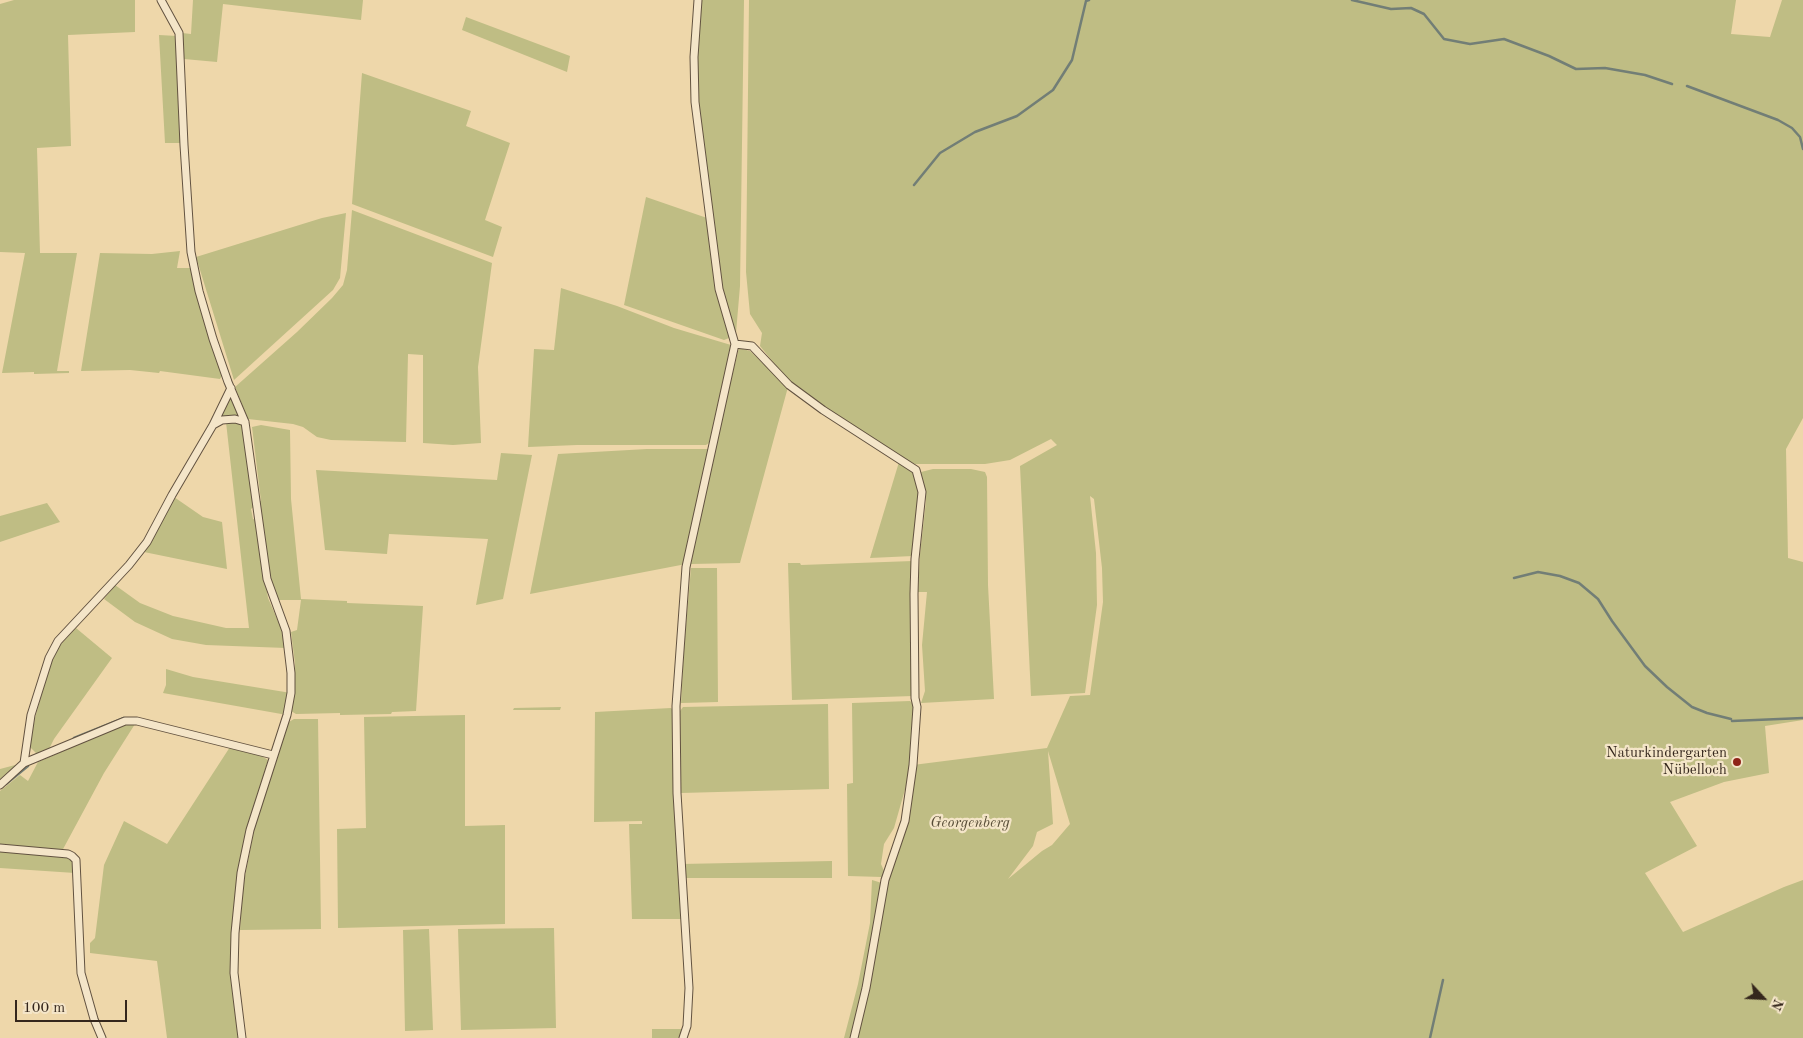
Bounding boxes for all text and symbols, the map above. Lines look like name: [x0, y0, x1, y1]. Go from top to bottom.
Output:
place label: Naturkindergarten Nübelloch: [1606, 744, 1727, 779]
marker: Naturkindergarten Nübelloch: [1731, 756, 1743, 768]
park label: Georgenberg: [930, 814, 1010, 832]
north arrow: [1738, 973, 1788, 1023]
scale bar: [18, 990, 130, 1022]
text: N: [1768, 997, 1785, 1012]
text: 100 m: [23, 1001, 65, 1016]

